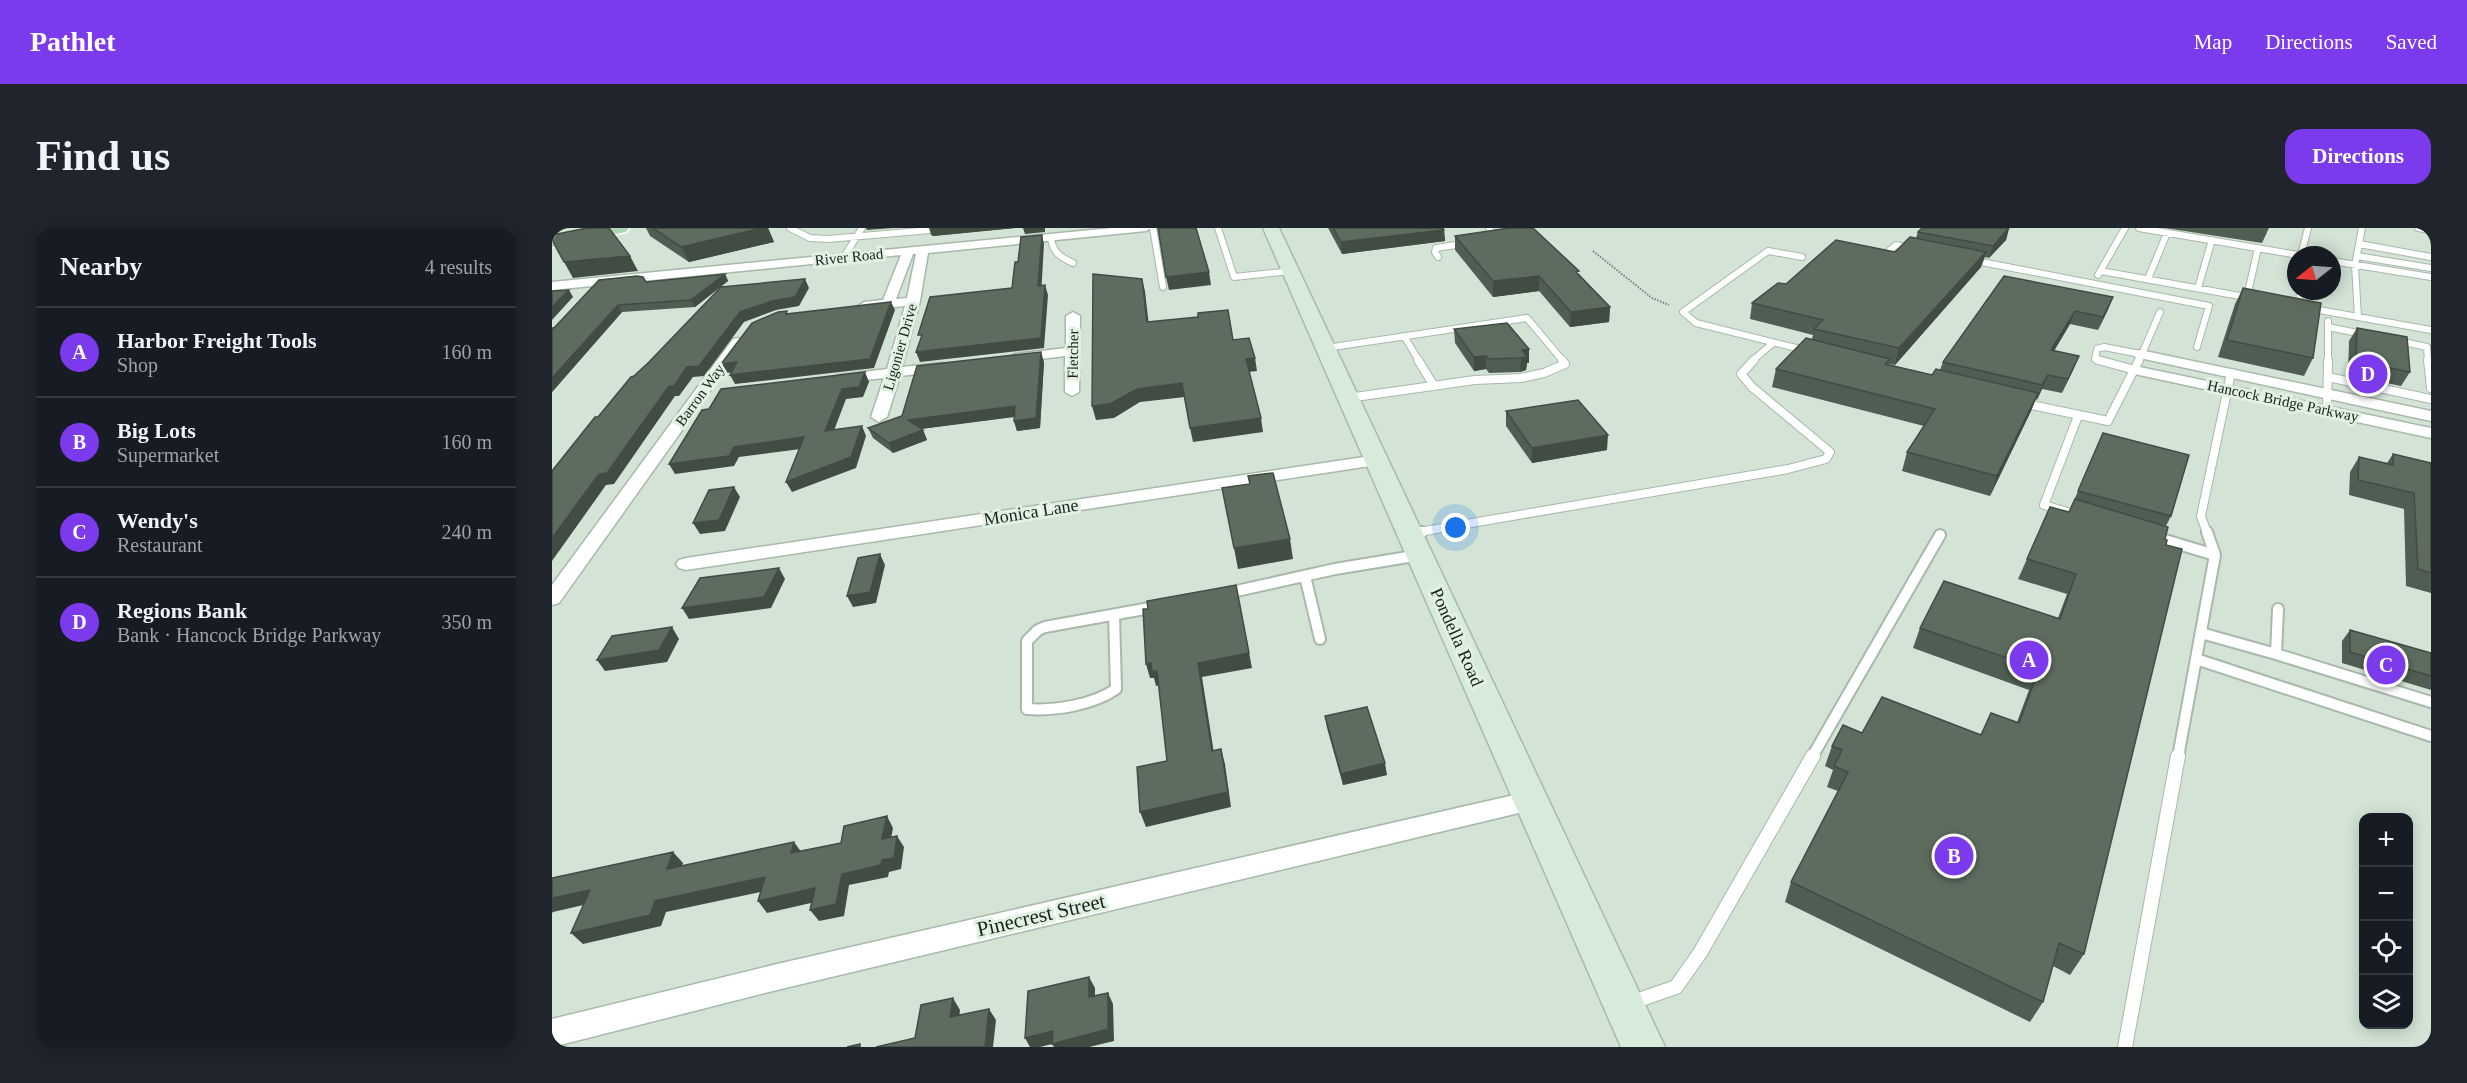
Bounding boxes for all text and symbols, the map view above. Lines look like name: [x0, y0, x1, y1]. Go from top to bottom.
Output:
text: Pathlet: [30, 26, 116, 57]
text: Map: [2194, 30, 2232, 54]
text: Directions: [2265, 30, 2353, 54]
text: Saved: [2386, 30, 2437, 54]
button: Directions: [2285, 129, 2431, 184]
text: Find us: [36, 133, 170, 179]
street label: River Road: [814, 245, 885, 269]
north arrow: [2287, 246, 2341, 300]
text: Nearby: [60, 252, 142, 281]
text: 4 results: [425, 256, 492, 278]
street label: Ligonier Drive: [880, 301, 920, 392]
text: Harbor Freight Tools: [117, 328, 317, 353]
street label: Fletcher: [1065, 329, 1081, 379]
text: A: [72, 341, 87, 363]
text: 160 m: [441, 341, 492, 363]
pin: D: [2348, 352, 2388, 396]
text: Shop: [117, 354, 158, 376]
street label: Barron Way: [672, 361, 728, 429]
street label: Hancock Bridge Parkway: [2206, 377, 2361, 425]
text: Big Lots: [117, 418, 196, 443]
text: B: [73, 431, 86, 453]
text: 160 m: [441, 431, 492, 453]
text: Supermarket: [117, 444, 219, 466]
street label: Monica Lane: [982, 495, 1080, 529]
text: Wendy's: [117, 508, 198, 533]
your location: [1441, 513, 1470, 542]
text: C: [72, 521, 87, 543]
text: 240 m: [441, 521, 492, 543]
text: Restaurant: [117, 534, 203, 556]
street label: Pondella Road: [1426, 585, 1488, 689]
text: Regions Bank: [117, 598, 247, 623]
text: D: [72, 611, 87, 633]
text: 350 m: [441, 611, 492, 633]
text: Bank · Hancock Bridge Parkway: [117, 624, 381, 646]
pin: A: [2010, 638, 2048, 682]
pin: C: [2366, 642, 2406, 688]
map controls: [2359, 813, 2413, 1029]
button: +: [2359, 813, 2413, 867]
pin: B: [1934, 834, 1974, 878]
button: −: [2359, 867, 2413, 921]
street label: Pinecrest Street: [974, 889, 1108, 941]
button: locate: [2359, 921, 2413, 975]
button: layers: [2359, 975, 2413, 1029]

